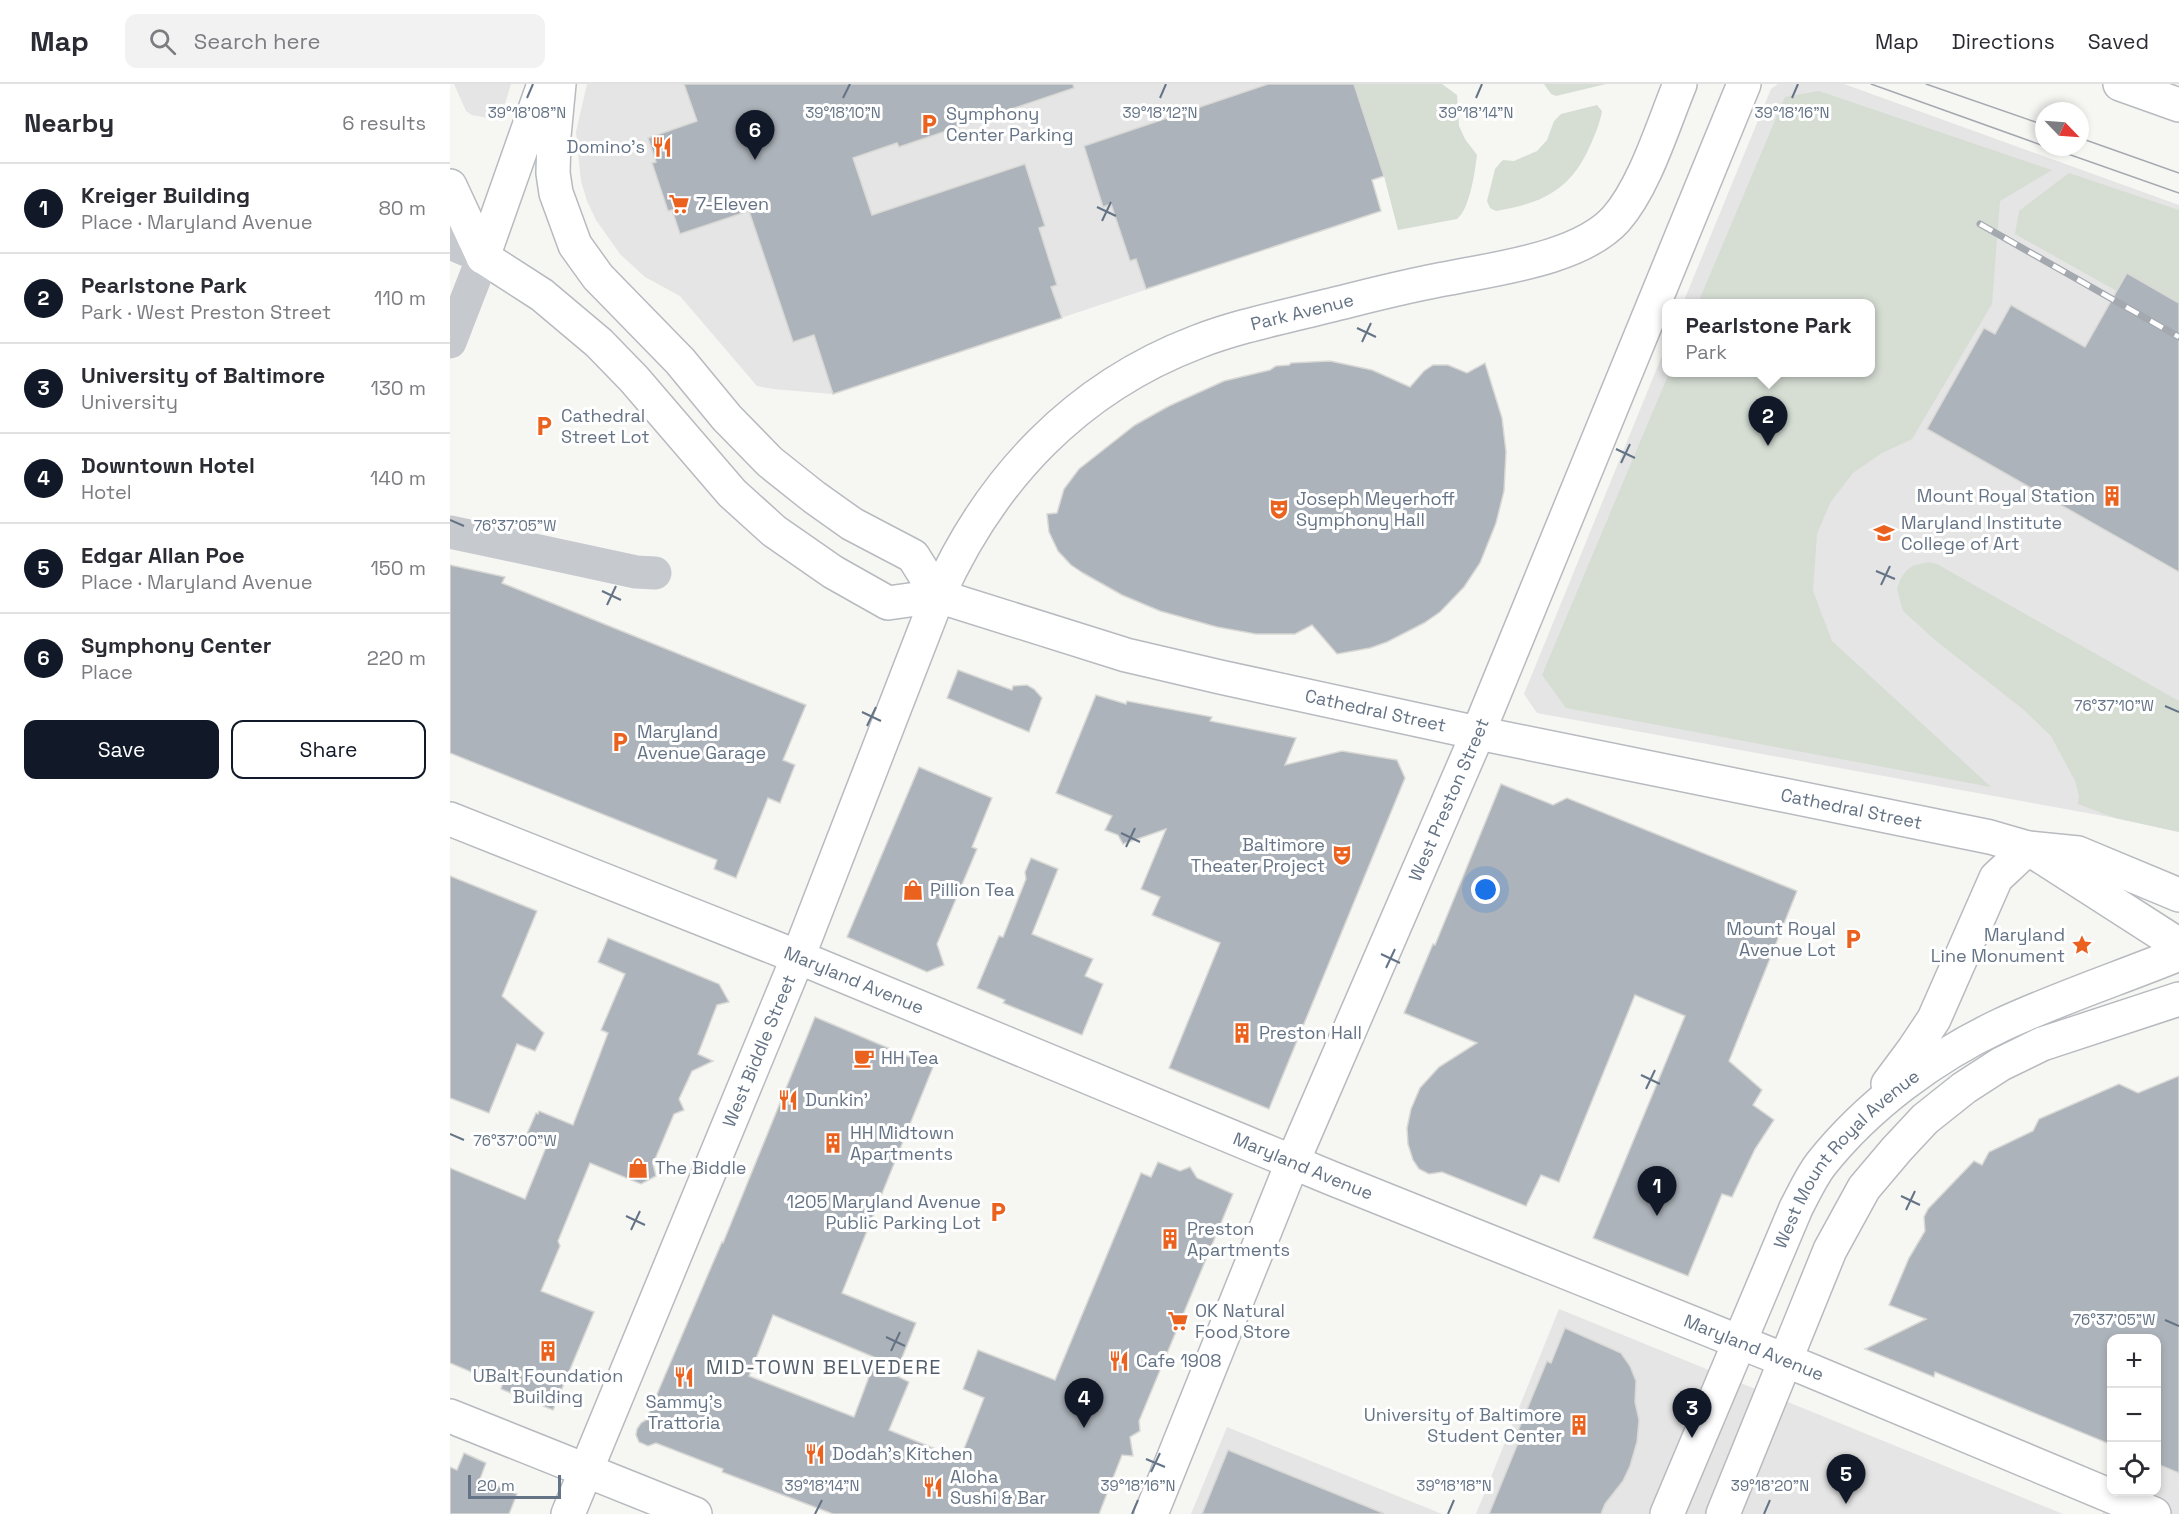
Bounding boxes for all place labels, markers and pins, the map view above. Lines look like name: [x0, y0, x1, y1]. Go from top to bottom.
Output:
place label: Symphony Center Parking: [946, 102, 1073, 146]
pin: 6: [736, 110, 774, 160]
parking icon: Symphony Center Parking: [917, 112, 941, 136]
place label: Domino's: [567, 135, 645, 158]
restaurant icon: Domino's: [650, 135, 674, 159]
supermarket icon: 7-Eleven: [667, 192, 691, 216]
place label: 7-Eleven: [696, 192, 769, 215]
pin: 2: [1748, 396, 1788, 446]
place label: Cathedral Street Lot: [561, 404, 649, 448]
parking icon: Cathedral Street Lot: [532, 414, 556, 438]
place label: Mount Royal Station: [1917, 484, 2095, 507]
building icon: Mount Royal Station: [2100, 484, 2124, 508]
place label: Joseph Meyerhoff Symphony Hall: [1296, 487, 1455, 531]
theatre icon: Joseph Meyerhoff Symphony Hall: [1267, 497, 1291, 521]
place label: Maryland Institute College of Art: [1901, 511, 2062, 555]
school or university icon: Maryland Institute College of Art: [1872, 521, 1896, 545]
place label: Maryland Avenue Garage: [637, 720, 766, 764]
parking icon: Maryland Avenue Garage: [608, 730, 632, 754]
place label: Baltimore Theater Project: [1191, 833, 1325, 877]
theatre icon: Baltimore Theater Project: [1330, 843, 1354, 867]
shop icon: Pillion Tea: [901, 878, 925, 902]
place label: Pillion Tea: [930, 878, 1015, 901]
place label: Mount Royal Avenue Lot: [1726, 917, 1836, 961]
place label: Maryland Line Monument: [1931, 923, 2065, 967]
parking icon: Mount Royal Avenue Lot: [1841, 927, 1865, 951]
place icon: Maryland Line Monument: [2070, 933, 2094, 957]
building icon: Preston Hall: [1230, 1021, 1254, 1045]
place label: Preston Hall: [1259, 1021, 1362, 1044]
cafe icon: HH Tea: [852, 1046, 876, 1070]
place label: HH Tea: [881, 1046, 939, 1069]
restaurant icon: Dunkin': [776, 1088, 800, 1112]
place label: Dunkin': [805, 1088, 868, 1111]
place label: HH Midtown Apartments: [850, 1121, 954, 1165]
building icon: HH Midtown Apartments: [821, 1131, 845, 1155]
shop icon: The Biddle: [626, 1156, 650, 1180]
place label: The Biddle: [655, 1156, 746, 1179]
pin: 1: [1638, 1166, 1676, 1216]
place label: 1205 Maryland Avenue Public Parking Lot: [787, 1190, 981, 1234]
parking icon: 1205 Maryland Avenue Public Parking Lot: [986, 1200, 1010, 1224]
place label: Preston Apartments: [1187, 1217, 1290, 1261]
building icon: Preston Apartments: [1158, 1227, 1182, 1251]
place label: OK Natural Food Store: [1195, 1299, 1290, 1343]
supermarket icon: OK Natural Food Store: [1166, 1309, 1190, 1333]
building icon: UBalt Foundation Building: [536, 1339, 560, 1363]
restaurant icon: Cafe 1908: [1107, 1349, 1131, 1373]
place label: Cafe 1908: [1136, 1349, 1221, 1372]
place label: UBalt Foundation Building: [473, 1364, 623, 1408]
restaurant icon: Sammy's Trattoria: [672, 1365, 696, 1389]
pin: 4: [1064, 1378, 1104, 1428]
pin: 3: [1672, 1388, 1712, 1438]
place label: Sammy's Trattoria: [645, 1390, 723, 1434]
place label: University of Baltimore Student Center: [1364, 1403, 1562, 1447]
building icon: University of Baltimore Student Center: [1567, 1413, 1591, 1437]
restaurant icon: Dodah's Kitchen: [803, 1442, 827, 1466]
place label: Dodah's Kitchen: [832, 1442, 973, 1465]
pin: 5: [1826, 1454, 1866, 1504]
place label: Aloha Sushi & Bar: [950, 1465, 1046, 1509]
restaurant icon: Aloha Sushi & Bar: [921, 1475, 945, 1499]

